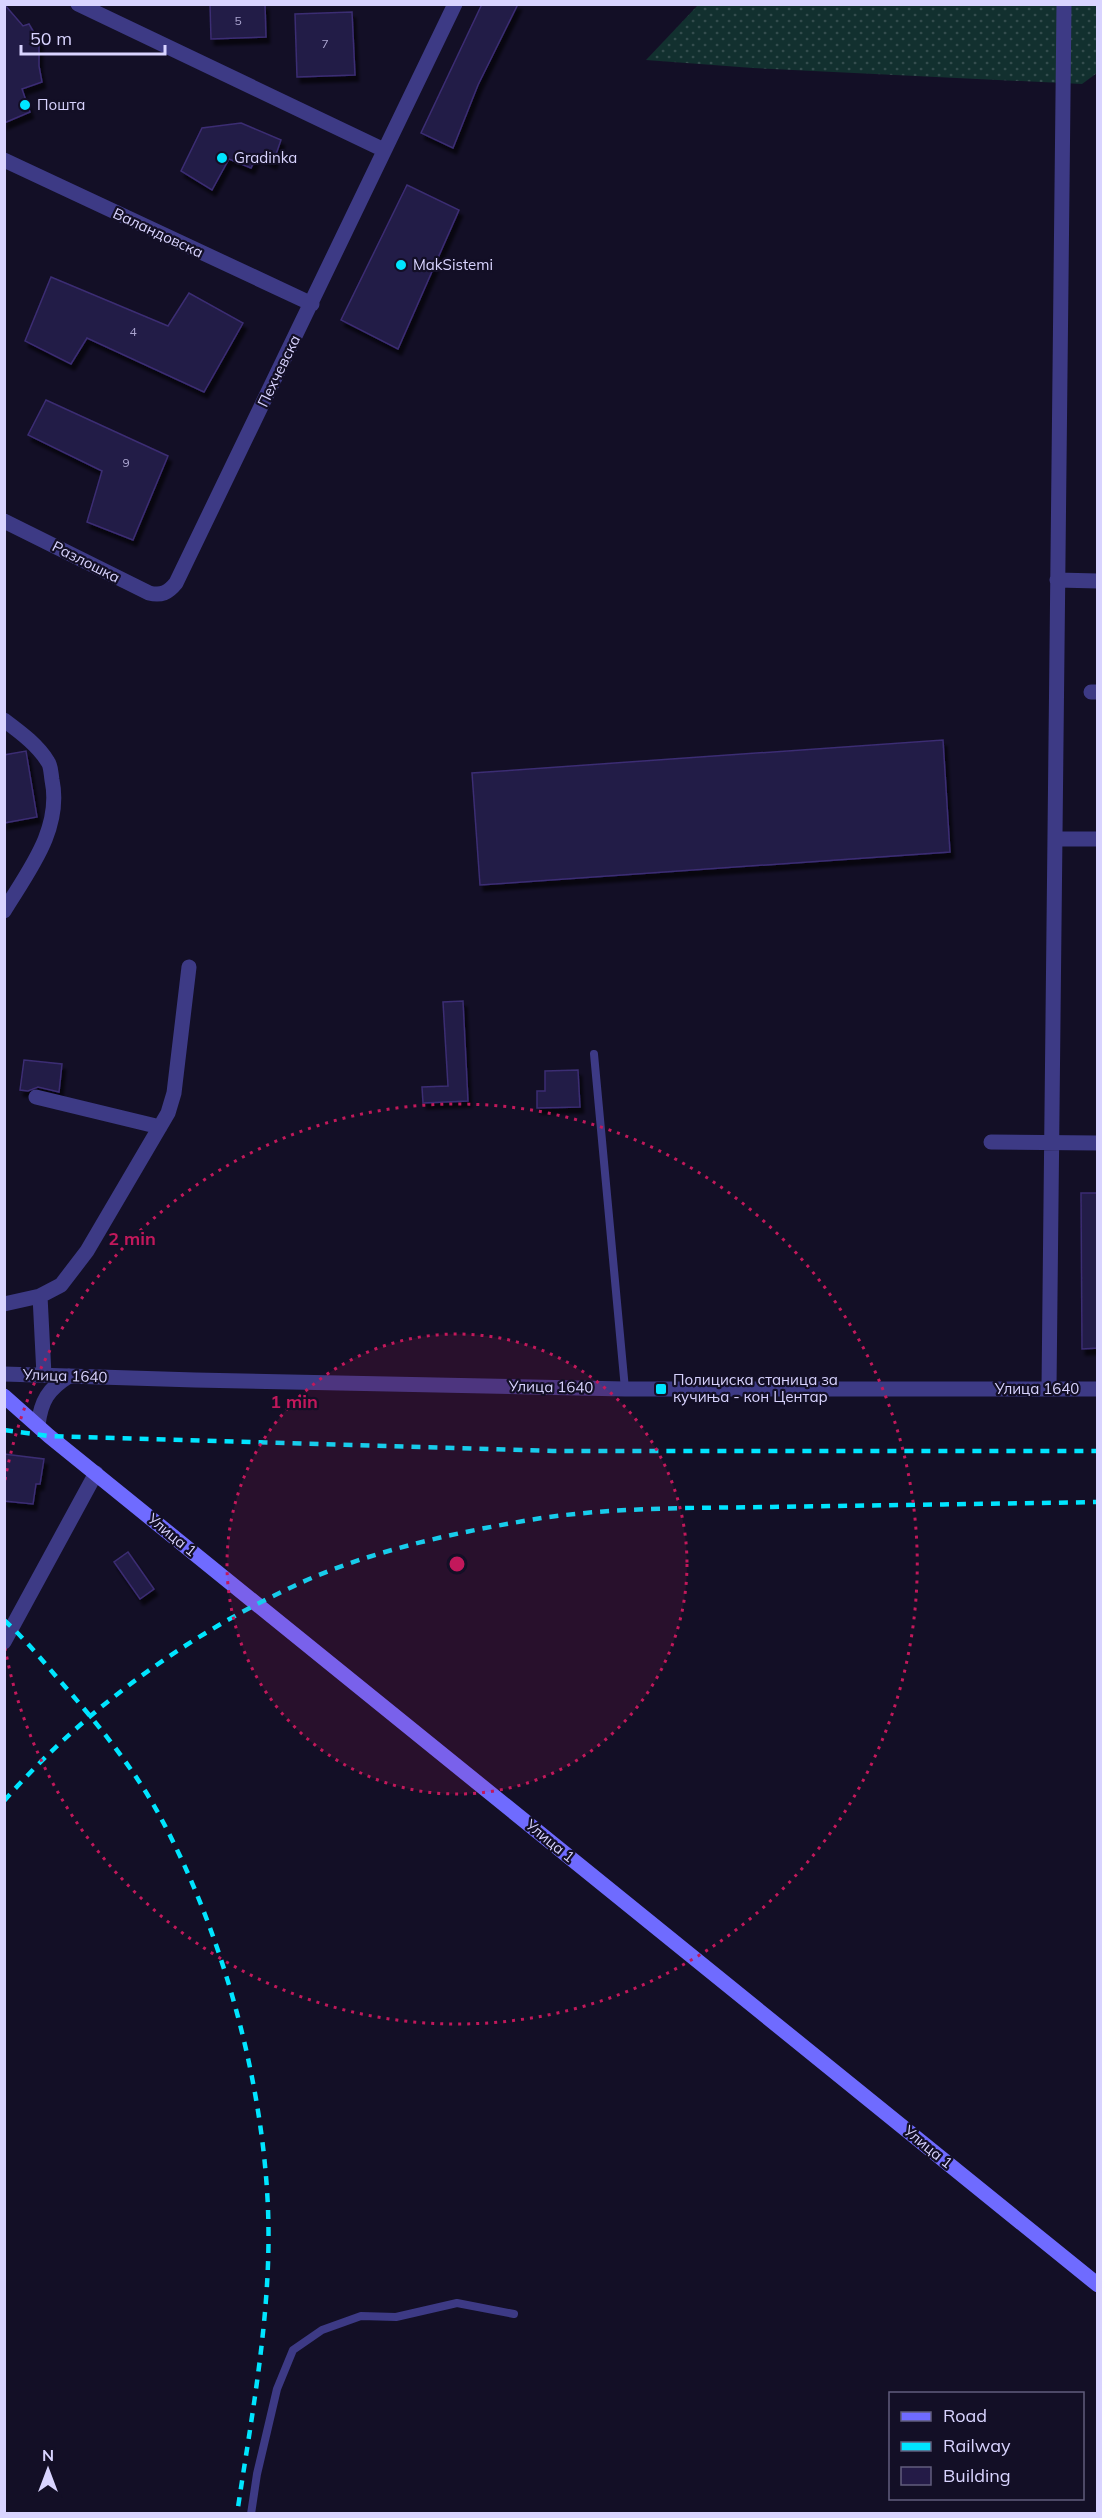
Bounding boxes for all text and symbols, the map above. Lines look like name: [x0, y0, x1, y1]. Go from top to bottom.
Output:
house number: 5: [234, 13, 242, 28]
scale bar: [21, 18, 165, 56]
text: 50 m: [30, 27, 72, 50]
house number: 7: [321, 36, 329, 51]
place label: Пошта: [37, 95, 85, 114]
marker: Пошта: [18, 98, 32, 112]
place label: Gradinka: [234, 148, 297, 167]
marker: Gradinka: [215, 151, 229, 165]
street label: Валандовска: [110, 203, 206, 262]
place label: MakSistemi: [413, 255, 493, 274]
marker: MakSistemi: [394, 258, 408, 272]
house number: 4: [129, 324, 137, 339]
street label: Пехчевска: [253, 332, 304, 410]
house number: 9: [122, 455, 130, 470]
street label: Разлошка: [49, 536, 123, 587]
text: 2 min: [108, 1227, 156, 1250]
street label: Улица 1640: [21, 1364, 108, 1386]
place label: Полициска станица за кучиња - кон Центар: [673, 1370, 838, 1406]
street label: Улица 1640: [507, 1376, 594, 1397]
street label: Улица 1640: [994, 1379, 1079, 1398]
marker: Полициска станица за кучиња - кон Центар: [654, 1382, 668, 1396]
text: 1 min: [270, 1390, 318, 1413]
street label: Улица 1: [143, 1508, 201, 1560]
centre of rings: [447, 1554, 467, 1574]
street label: Улица 1: [521, 1814, 579, 1866]
street label: Улица 1: [899, 2120, 957, 2172]
legend: [889, 2392, 1084, 2500]
text: Road: [943, 2404, 987, 2427]
text: Railway: [943, 2434, 1011, 2457]
north arrow: [18, 2440, 78, 2500]
text: N: [42, 2445, 54, 2465]
text: Building: [943, 2464, 1011, 2487]

